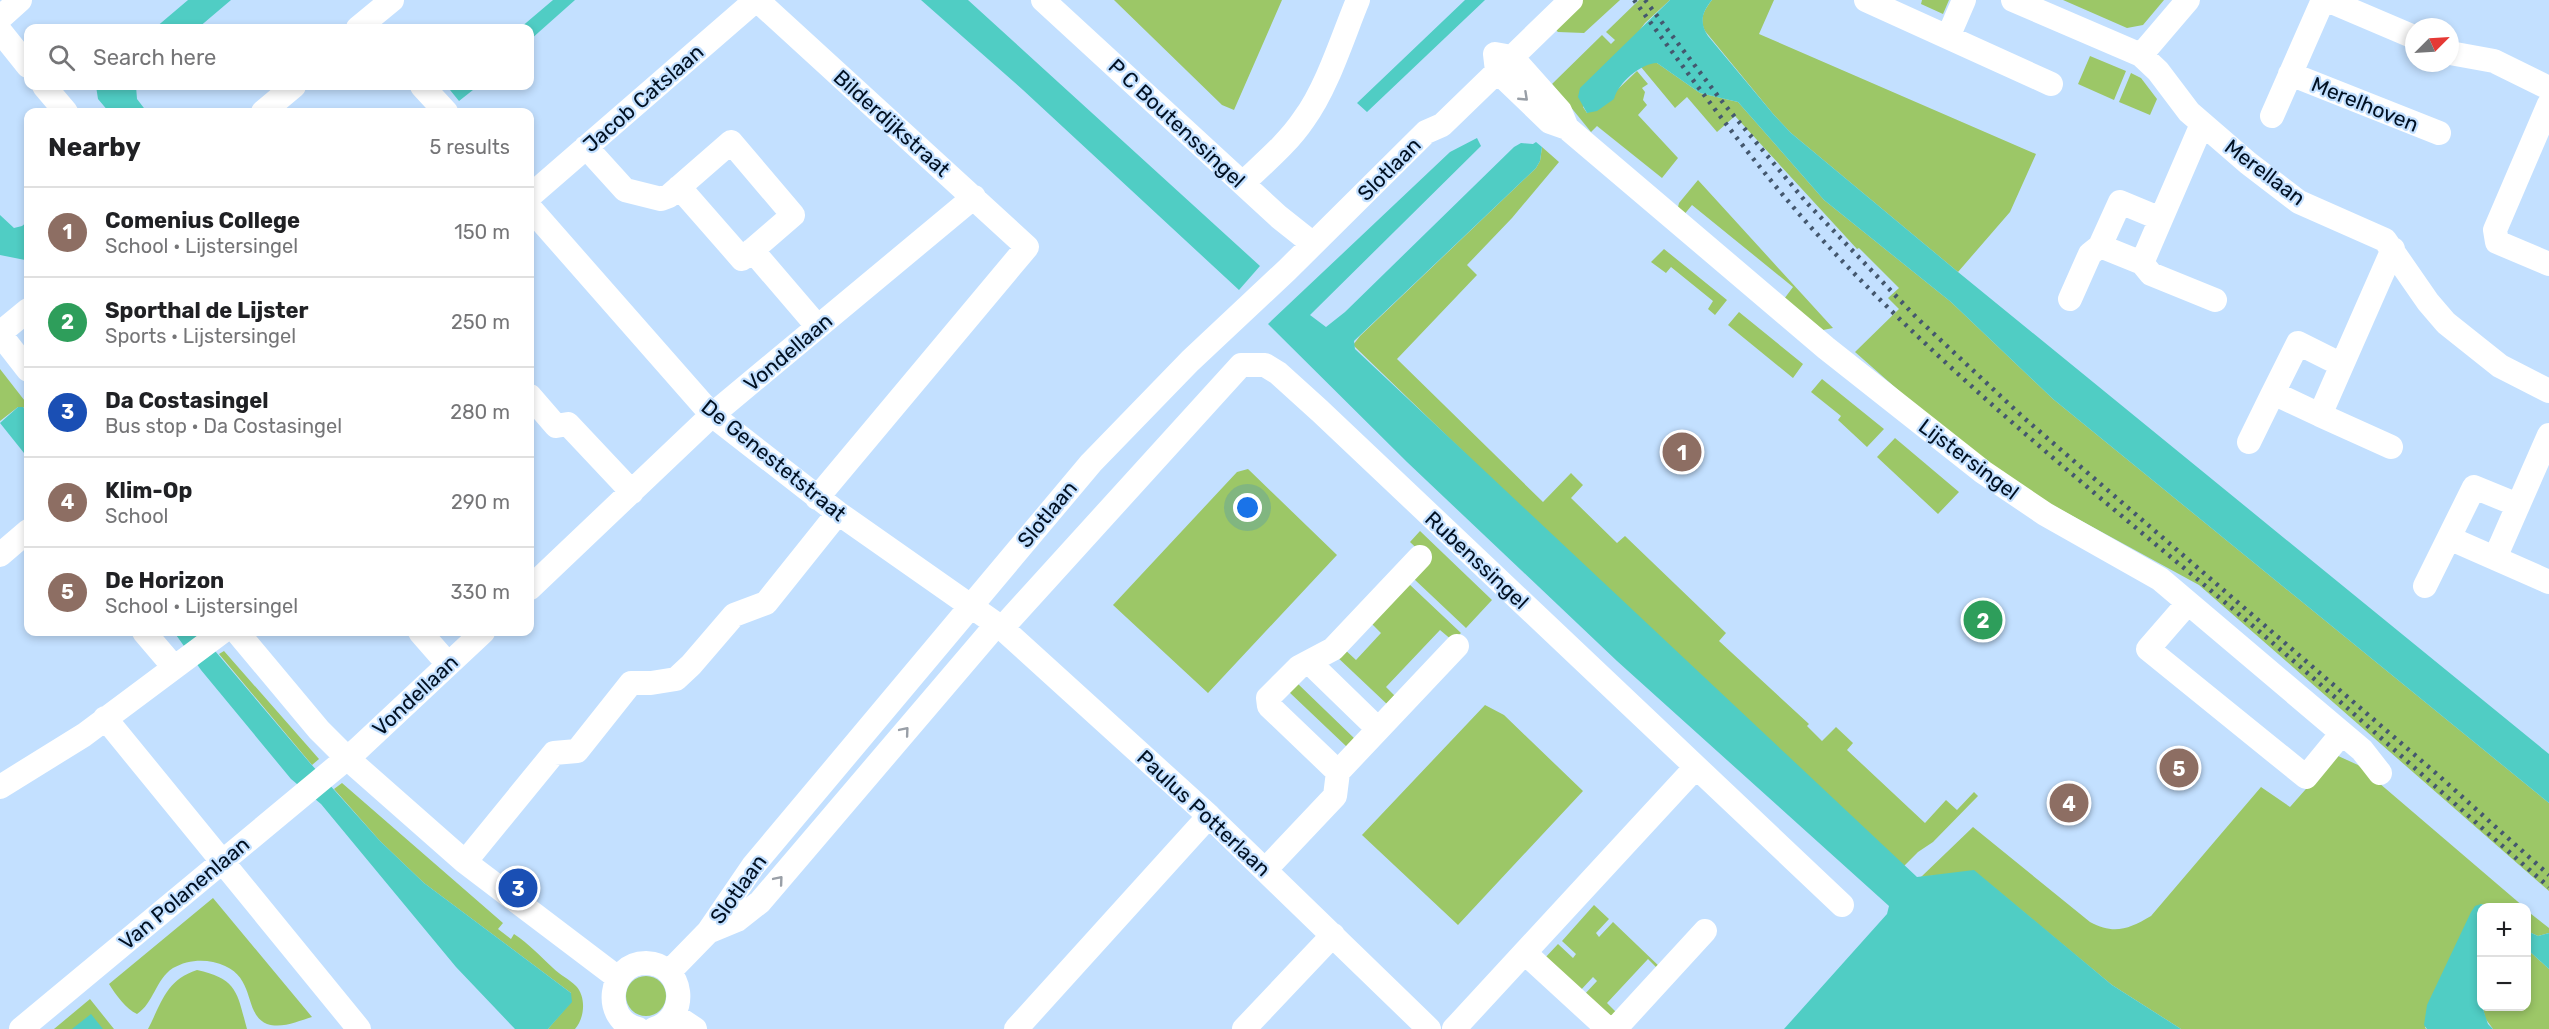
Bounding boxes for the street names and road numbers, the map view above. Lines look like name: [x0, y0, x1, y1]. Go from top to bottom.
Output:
street label: Jacob Catslaan: [578, 39, 708, 157]
street label: P C Boutenssingel: [1104, 53, 1250, 193]
street label: Bilderdijkstraat: [829, 64, 955, 182]
street label: Merelhoven: [2308, 71, 2422, 137]
street label: Slotlaan: [1352, 132, 1426, 206]
street label: Merellaan: [2220, 134, 2310, 210]
street label: Vondellaan: [739, 308, 837, 396]
street label: De Genestetstraat: [697, 394, 851, 526]
street label: Lijstersingel: [1914, 413, 2024, 505]
street label: Slotlaan: [1012, 476, 1082, 552]
street label: Rubenssingel: [1420, 506, 1534, 614]
street label: Vondellaan: [367, 649, 463, 741]
street label: Paulus Potterlaan: [1132, 745, 1276, 881]
street label: Van Polanenlaan: [114, 831, 254, 955]
street label: Slotlaan: [705, 850, 771, 928]

